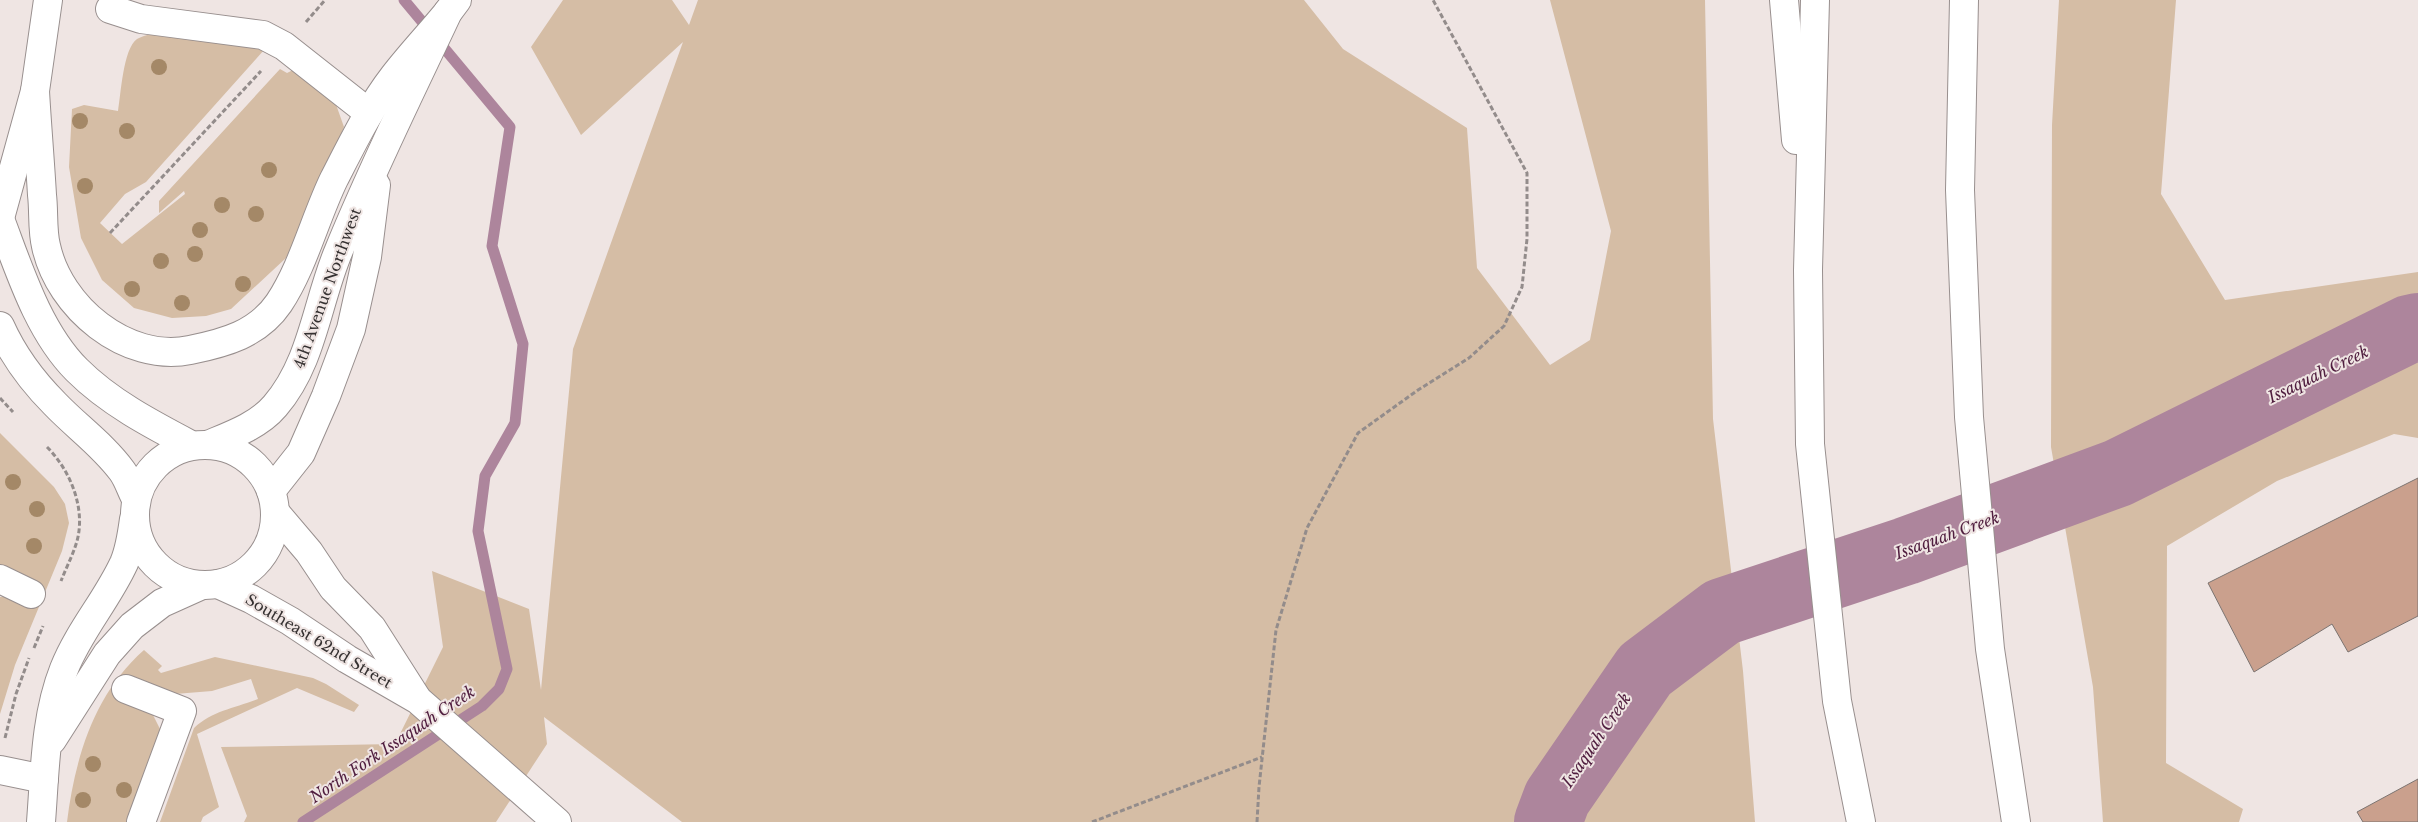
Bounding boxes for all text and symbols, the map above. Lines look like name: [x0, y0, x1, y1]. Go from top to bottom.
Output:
street label: 4th Avenue Northwest: [289, 205, 365, 371]
water label: Issaquah Creek: [2263, 341, 2372, 407]
water label: Issaquah Creek: [1891, 507, 2002, 563]
street label: Southeast 62nd Street: [242, 590, 396, 693]
water label: North Fork Issaquah Creek: [305, 681, 479, 808]
water label: Issaquah Creek: [1556, 689, 1635, 792]

